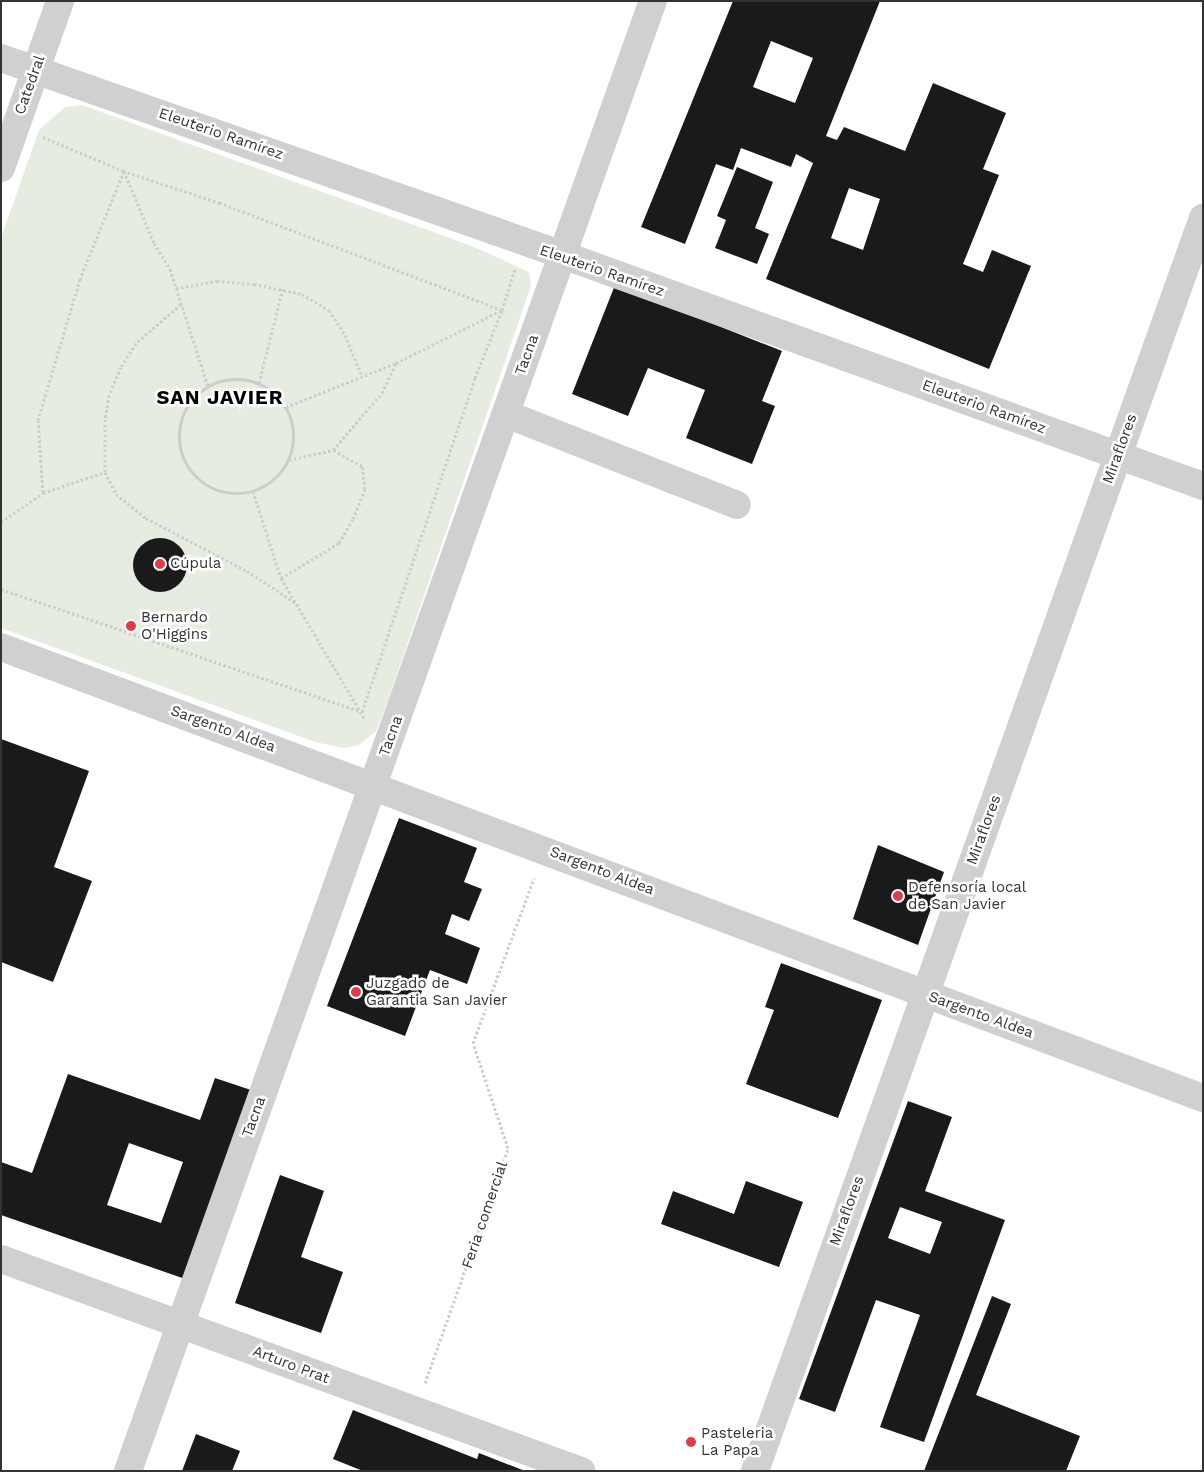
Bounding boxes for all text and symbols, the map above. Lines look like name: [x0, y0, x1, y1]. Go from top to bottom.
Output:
street label: Catedral: [11, 53, 49, 117]
street label: Eleuterio Ramírez: [156, 104, 286, 164]
street label: Eleuterio Ramírez: [537, 241, 667, 301]
street label: Tacna: [511, 332, 543, 378]
street label: Eleuterio Ramírez: [920, 376, 1048, 438]
district label: SAN JAVIER: [155, 385, 285, 409]
street label: Miraflores: [1099, 412, 1141, 486]
place label: Cúpula: [170, 555, 221, 573]
marker: Cúpula: [154, 558, 166, 570]
place label: Bernardo O'Higgins: [141, 608, 208, 643]
marker: Bernardo O'Higgins: [125, 620, 137, 632]
street label: Sargento Aldea: [168, 702, 278, 756]
street label: Tacna: [375, 713, 407, 759]
street label: Miraflores: [963, 793, 1005, 867]
street label: Sargento Aldea: [547, 843, 657, 899]
place label: Defensoría local de San Javier: [908, 878, 1027, 913]
marker: Defensoría local de San Javier: [892, 890, 904, 902]
place label: Juzgado de Garantia San Javier: [366, 974, 508, 1009]
marker: Juzgado de Garantia San Javier: [350, 986, 362, 998]
street label: Sargento Aldea: [926, 988, 1036, 1042]
street label: Tacna: [238, 1094, 270, 1140]
street label: Feria comercial: [458, 1159, 512, 1271]
street label: Miraflores: [826, 1174, 868, 1248]
street label: Arturo Prat: [250, 1342, 332, 1388]
place label: Pasteleria La Papa: [701, 1424, 773, 1459]
marker: Pasteleria La Papa: [685, 1436, 697, 1448]

